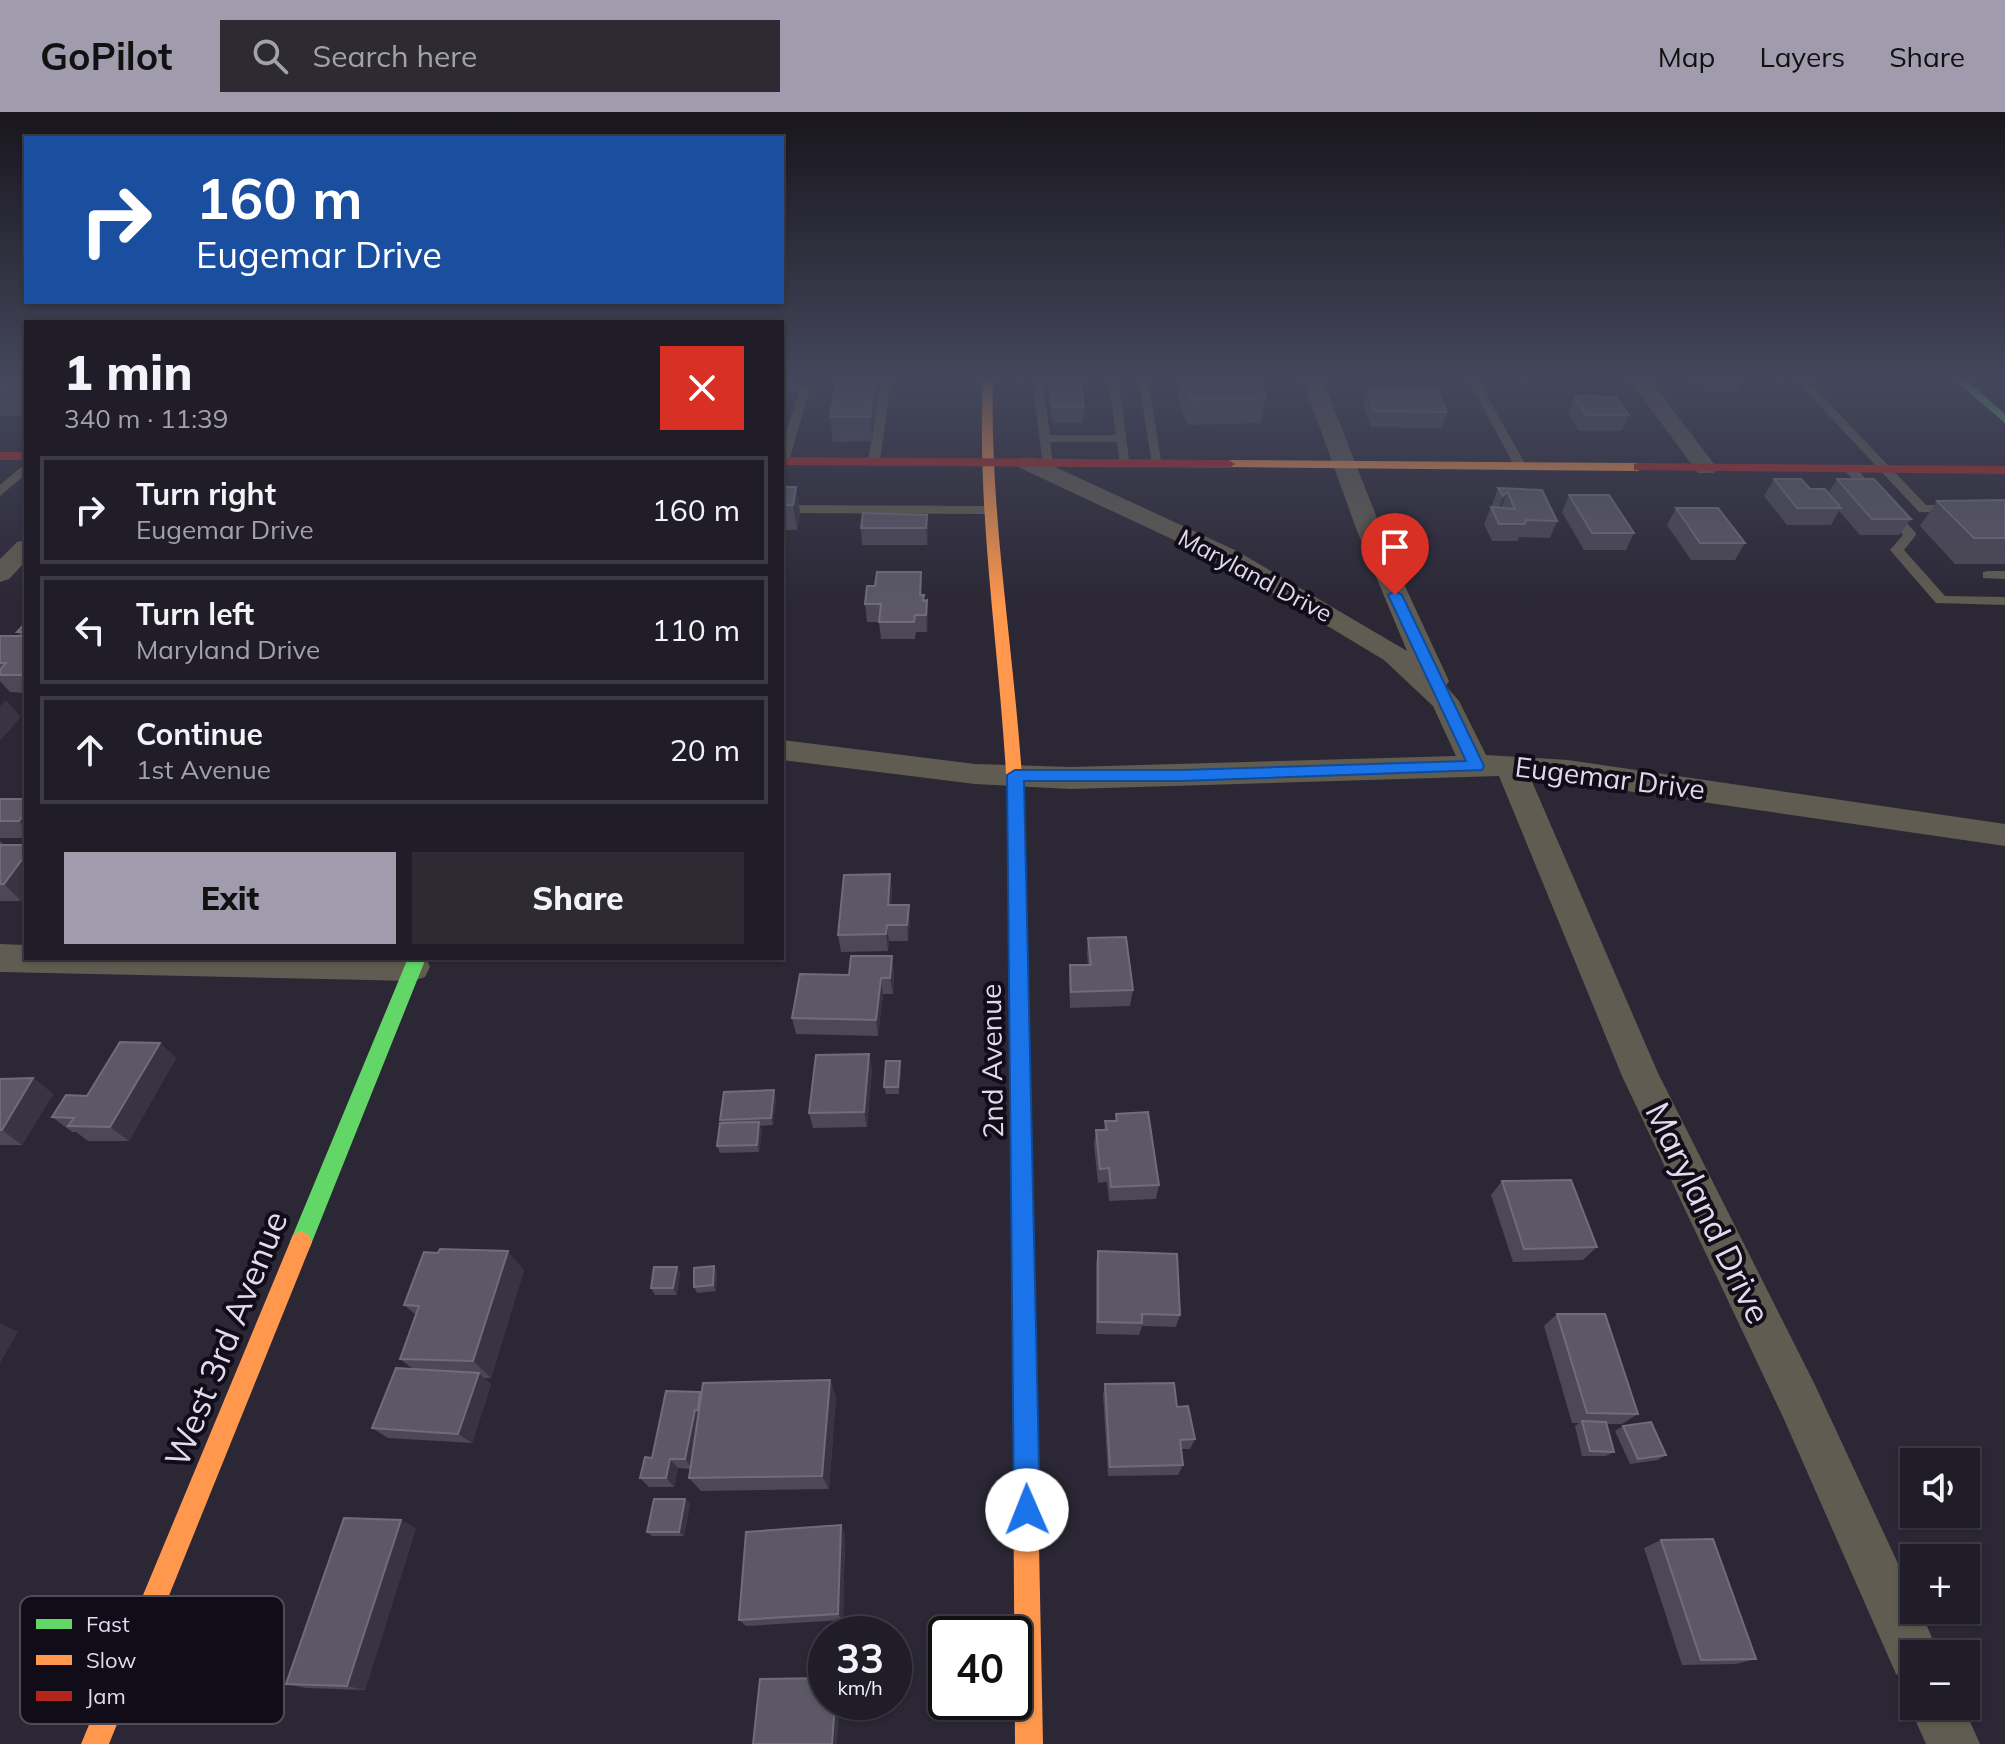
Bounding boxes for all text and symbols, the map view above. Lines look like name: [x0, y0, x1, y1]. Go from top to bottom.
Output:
search box: [220, 20, 780, 92]
text: GoPilot: [40, 32, 172, 80]
icon: search: [248, 34, 292, 78]
text: Search here: [312, 37, 477, 75]
text: Map: [1658, 39, 1715, 74]
text: Layers: [1759, 39, 1845, 74]
text: Share: [1889, 39, 1965, 74]
text: 160 m: [196, 163, 363, 233]
icon: right: [64, 168, 168, 272]
text: Eugemar Drive: [196, 232, 442, 277]
text: 1 min: [64, 342, 193, 402]
button: close: [660, 346, 744, 430]
text: 340 m · 11:39: [64, 402, 228, 435]
text: Turn right: [136, 475, 276, 513]
icon: right: [68, 488, 112, 532]
text: 160 m: [652, 491, 740, 529]
text: Eugemar Drive: [136, 513, 314, 546]
pin: [1361, 513, 1429, 595]
street label: Maryland Drive: [1173, 522, 1338, 628]
icon: arrive: [1373, 525, 1417, 569]
text: Turn left: [136, 595, 254, 633]
icon: left: [68, 608, 112, 652]
text: 110 m: [652, 611, 740, 649]
text: Maryland Drive: [136, 633, 320, 666]
text: Continue: [136, 715, 263, 753]
icon: ahead: [68, 728, 112, 772]
text: 20 m: [670, 731, 740, 769]
street label: Eugemar Drive: [1513, 748, 1707, 807]
text: 1st Avenue: [136, 753, 271, 786]
button: Exit: [64, 852, 396, 944]
button: Share: [412, 852, 744, 944]
street label: 2nd Avenue: [973, 983, 1010, 1139]
street label: Maryland Drive: [1636, 1095, 1781, 1330]
street label: West 3rd Avenue: [155, 1205, 296, 1473]
map controls: [1900, 1448, 1980, 1720]
button: sound: [1900, 1448, 1980, 1528]
position arrow: [985, 1468, 1069, 1552]
button: +: [1900, 1544, 1980, 1624]
legend: [20, 1596, 284, 1724]
text: Fast: [86, 1610, 130, 1638]
speed limit sign: 40: [928, 1616, 1032, 1720]
text: 33: [836, 1633, 884, 1683]
button: −: [1900, 1640, 1980, 1720]
text: Slow: [86, 1646, 136, 1674]
text: km/h: [837, 1675, 883, 1700]
text: Jam: [86, 1682, 126, 1710]

